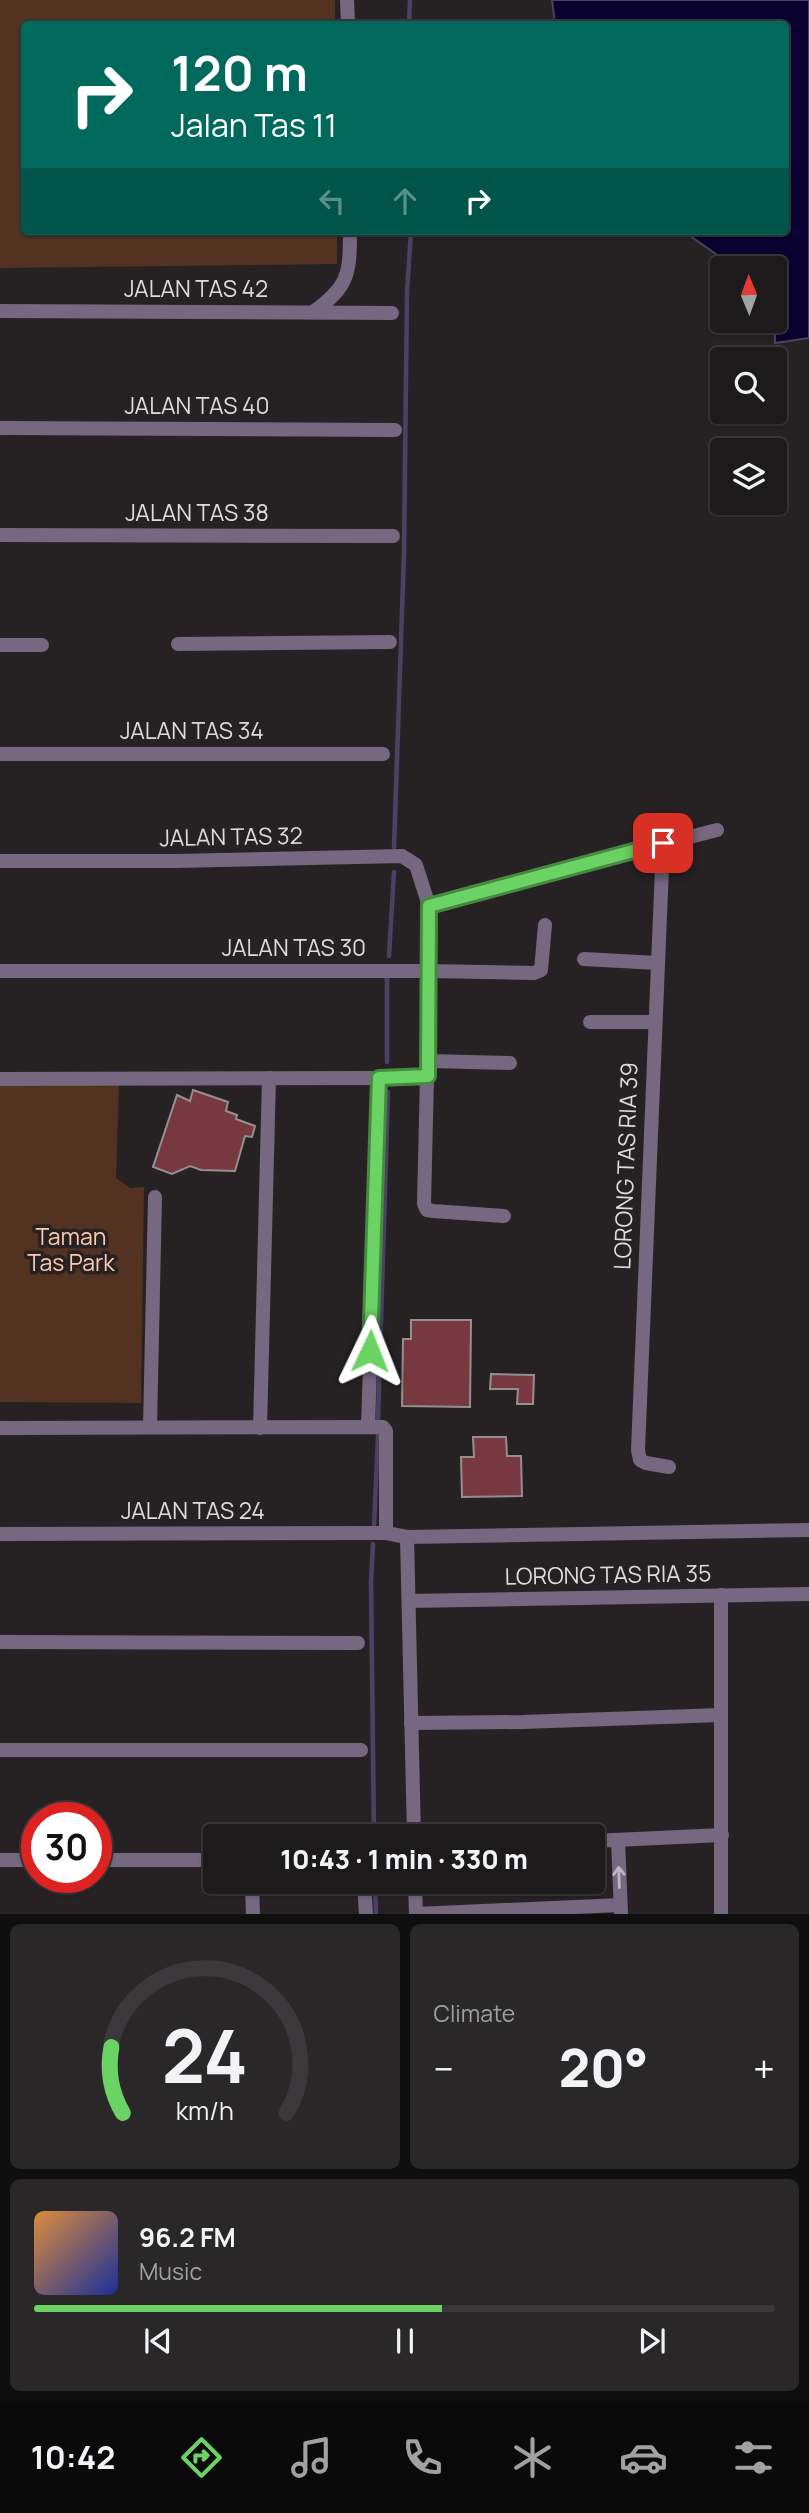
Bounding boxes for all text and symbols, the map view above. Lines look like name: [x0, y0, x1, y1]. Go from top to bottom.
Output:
text: 120 m: [171, 39, 308, 106]
icon: right: [56, 49, 147, 140]
text: Jalan Tas 11: [171, 103, 337, 147]
icon: left: [313, 182, 351, 220]
icon: ahead: [386, 182, 424, 220]
icon: right: [459, 182, 497, 220]
north arrow: [710, 256, 788, 332]
map controls: [710, 256, 787, 515]
street label: JALAN TAS 42: [124, 272, 268, 304]
button: search: [710, 347, 787, 424]
street label: JALAN TAS 40: [124, 389, 270, 421]
button: layers: [710, 438, 787, 515]
street label: JALAN TAS 38: [125, 496, 269, 528]
street label: JALAN TAS 34: [120, 714, 264, 746]
pin: [633, 813, 693, 873]
street label: JALAN TAS 32: [159, 819, 303, 853]
icon: arrive: [644, 824, 682, 862]
street label: JALAN TAS 30: [222, 931, 366, 963]
street label: LORONG TAS RIA 39: [605, 1062, 645, 1270]
park label: Taman Tas Park: [27, 1220, 115, 1278]
position arrow: [333, 1314, 407, 1388]
street label: JALAN TAS 24: [121, 1494, 265, 1526]
street label: LORONG TAS RIA 35: [504, 1556, 712, 1592]
speed limit sign: 30: [21, 1802, 112, 1893]
text: 10:43 · 1 min · 330 m: [280, 1841, 528, 1877]
one-way arrow: [613, 1866, 626, 1889]
text: Climate: [434, 1997, 515, 2029]
text: 24: [162, 2005, 248, 2105]
text: 20°: [559, 2032, 648, 2103]
text: −: [434, 2042, 454, 2094]
text: +: [753, 2042, 775, 2094]
text: km/h: [176, 2092, 234, 2127]
text: 96.2 FM: [139, 2219, 236, 2255]
text: Music: [139, 2255, 202, 2287]
icon: previous: [139, 2322, 177, 2360]
icon: pause: [386, 2322, 424, 2360]
icon: next: [633, 2322, 671, 2360]
icon: directions: [177, 2433, 226, 2482]
icon: music: [287, 2433, 336, 2482]
icon: phone: [398, 2433, 447, 2482]
icon: climate: [508, 2433, 557, 2482]
icon: car: [619, 2433, 668, 2482]
icon: filters: [729, 2433, 778, 2482]
text: 10:42: [31, 2435, 115, 2479]

